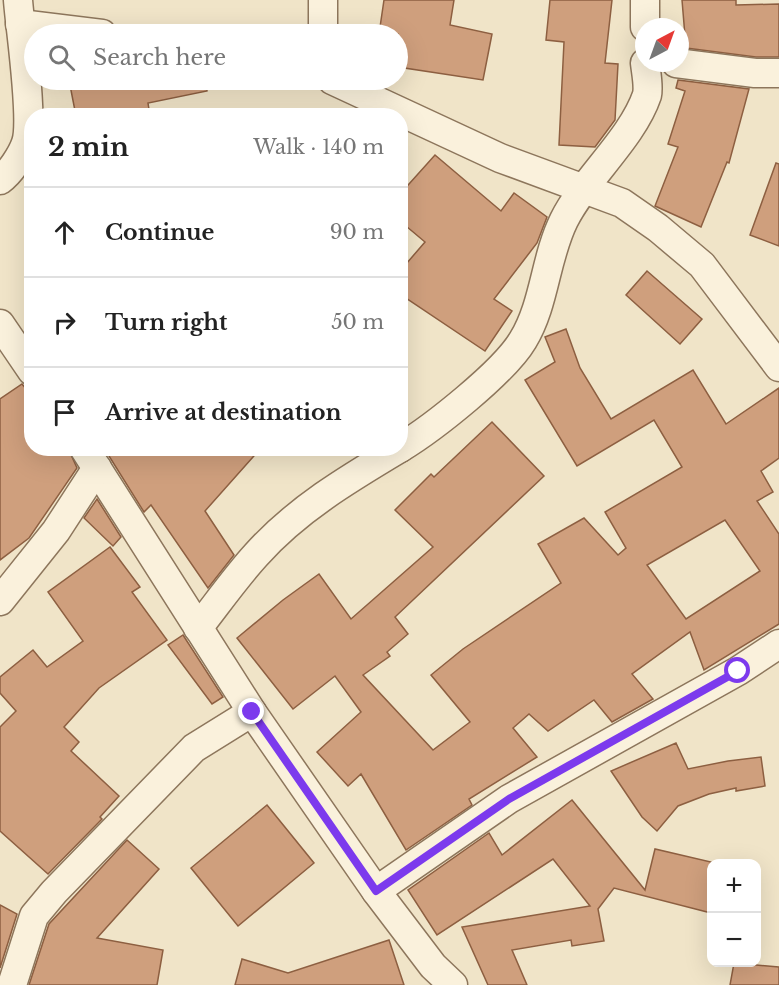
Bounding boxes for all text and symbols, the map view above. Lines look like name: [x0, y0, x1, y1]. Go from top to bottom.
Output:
north arrow: [635, 18, 689, 72]
search box: [24, 24, 408, 90]
icon: search: [45, 41, 78, 74]
text: Search here: [93, 44, 226, 71]
text: 2 min: [48, 131, 129, 163]
text: Walk · 140 m: [253, 135, 384, 159]
icon: ahead: [48, 216, 81, 249]
text: Continue: [105, 219, 214, 246]
text: 90 m: [330, 220, 384, 244]
icon: right: [48, 306, 81, 339]
text: Turn right: [105, 309, 227, 336]
text: 50 m: [331, 310, 384, 334]
icon: arrive: [48, 396, 81, 429]
text: Arrive at destination: [105, 399, 342, 426]
route start: [724, 657, 750, 683]
route end: [238, 698, 264, 724]
map controls: [707, 859, 761, 967]
button: +: [707, 859, 761, 913]
button: −: [707, 913, 761, 967]

